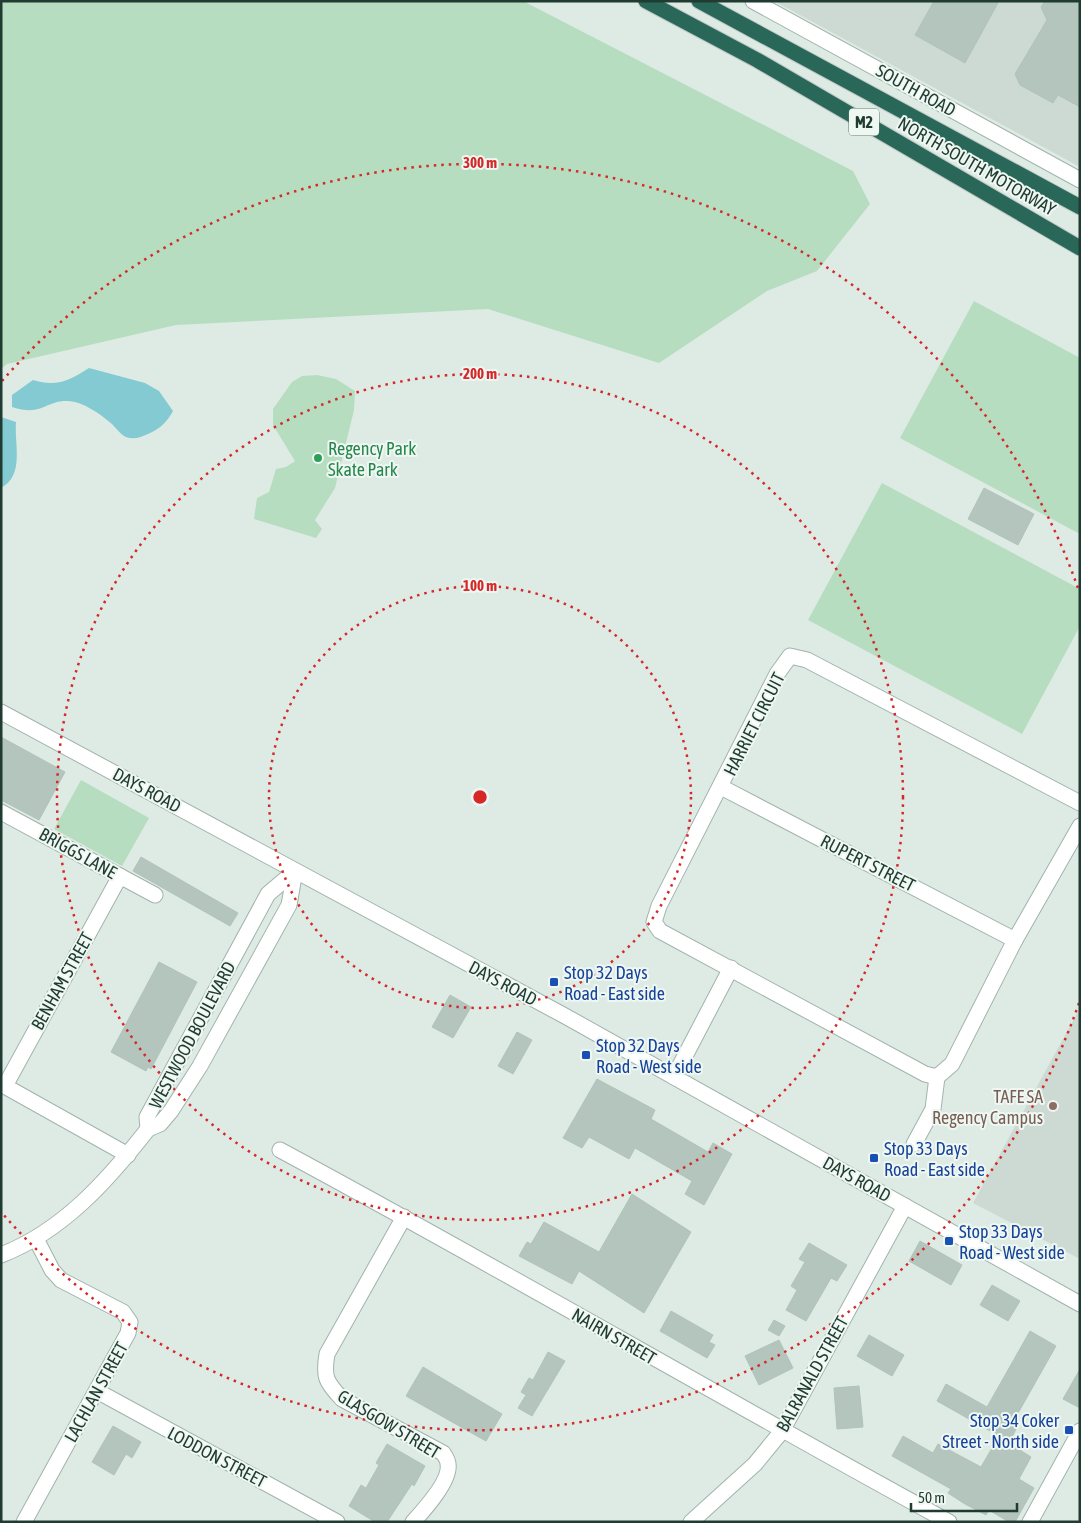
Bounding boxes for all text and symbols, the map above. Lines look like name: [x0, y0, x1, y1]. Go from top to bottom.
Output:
street label: SOUTH ROAD: [873, 60, 959, 120]
road number: M2: [849, 108, 879, 136]
street label: NORTH SOUTH MOTORWAY: [895, 112, 1059, 220]
text: 300 m: [463, 154, 497, 171]
text: 200 m: [463, 365, 497, 382]
place label: Regency Park Skate Park: [328, 438, 416, 480]
marker: Regency Park Skate Park: [312, 452, 324, 464]
text: 100 m: [463, 577, 497, 594]
street label: HARRIET CIRCUIT: [719, 669, 789, 779]
street label: DAYS ROAD: [109, 763, 185, 817]
centre of rings: [471, 788, 489, 806]
street label: BRIGGS LANE: [36, 823, 121, 883]
street label: RUPERT STREET: [817, 830, 919, 896]
street label: BENHAM STREET: [27, 928, 97, 1033]
street label: DAYS ROAD: [465, 956, 541, 1010]
street label: WESTWOOD BOULEVARD: [144, 958, 240, 1112]
place label: Stop 32 Days Road - East side: [564, 962, 665, 1004]
marker: Stop 32 Days Road - East side: [548, 976, 560, 988]
place label: Stop 32 Days Road - West side: [596, 1035, 702, 1077]
marker: Stop 32 Days Road - West side: [580, 1049, 592, 1061]
place label: TAFE SA Regency Campus: [932, 1086, 1043, 1128]
marker: TAFE SA Regency Campus: [1047, 1100, 1059, 1112]
place label: Stop 33 Days Road - East side: [884, 1138, 985, 1180]
street label: DAYS ROAD: [819, 1152, 895, 1206]
marker: Stop 33 Days Road - East side: [868, 1152, 880, 1164]
place label: Stop 33 Days Road - West side: [959, 1221, 1065, 1263]
marker: Stop 33 Days Road - West side: [943, 1235, 955, 1247]
street label: NAIRN STREET: [568, 1303, 660, 1369]
street label: BALRANALD STREET: [772, 1313, 852, 1435]
street label: LACHLAN STREET: [60, 1338, 132, 1446]
street label: GLASGOW STREET: [334, 1385, 444, 1463]
place label: Stop 34 Coker Street - North side: [942, 1410, 1060, 1452]
street label: LODDON STREET: [164, 1422, 270, 1492]
marker: Stop 34 Coker Street - North side: [1063, 1424, 1075, 1436]
scale bar: [911, 1480, 1017, 1512]
text: 50 m: [918, 1489, 945, 1506]

